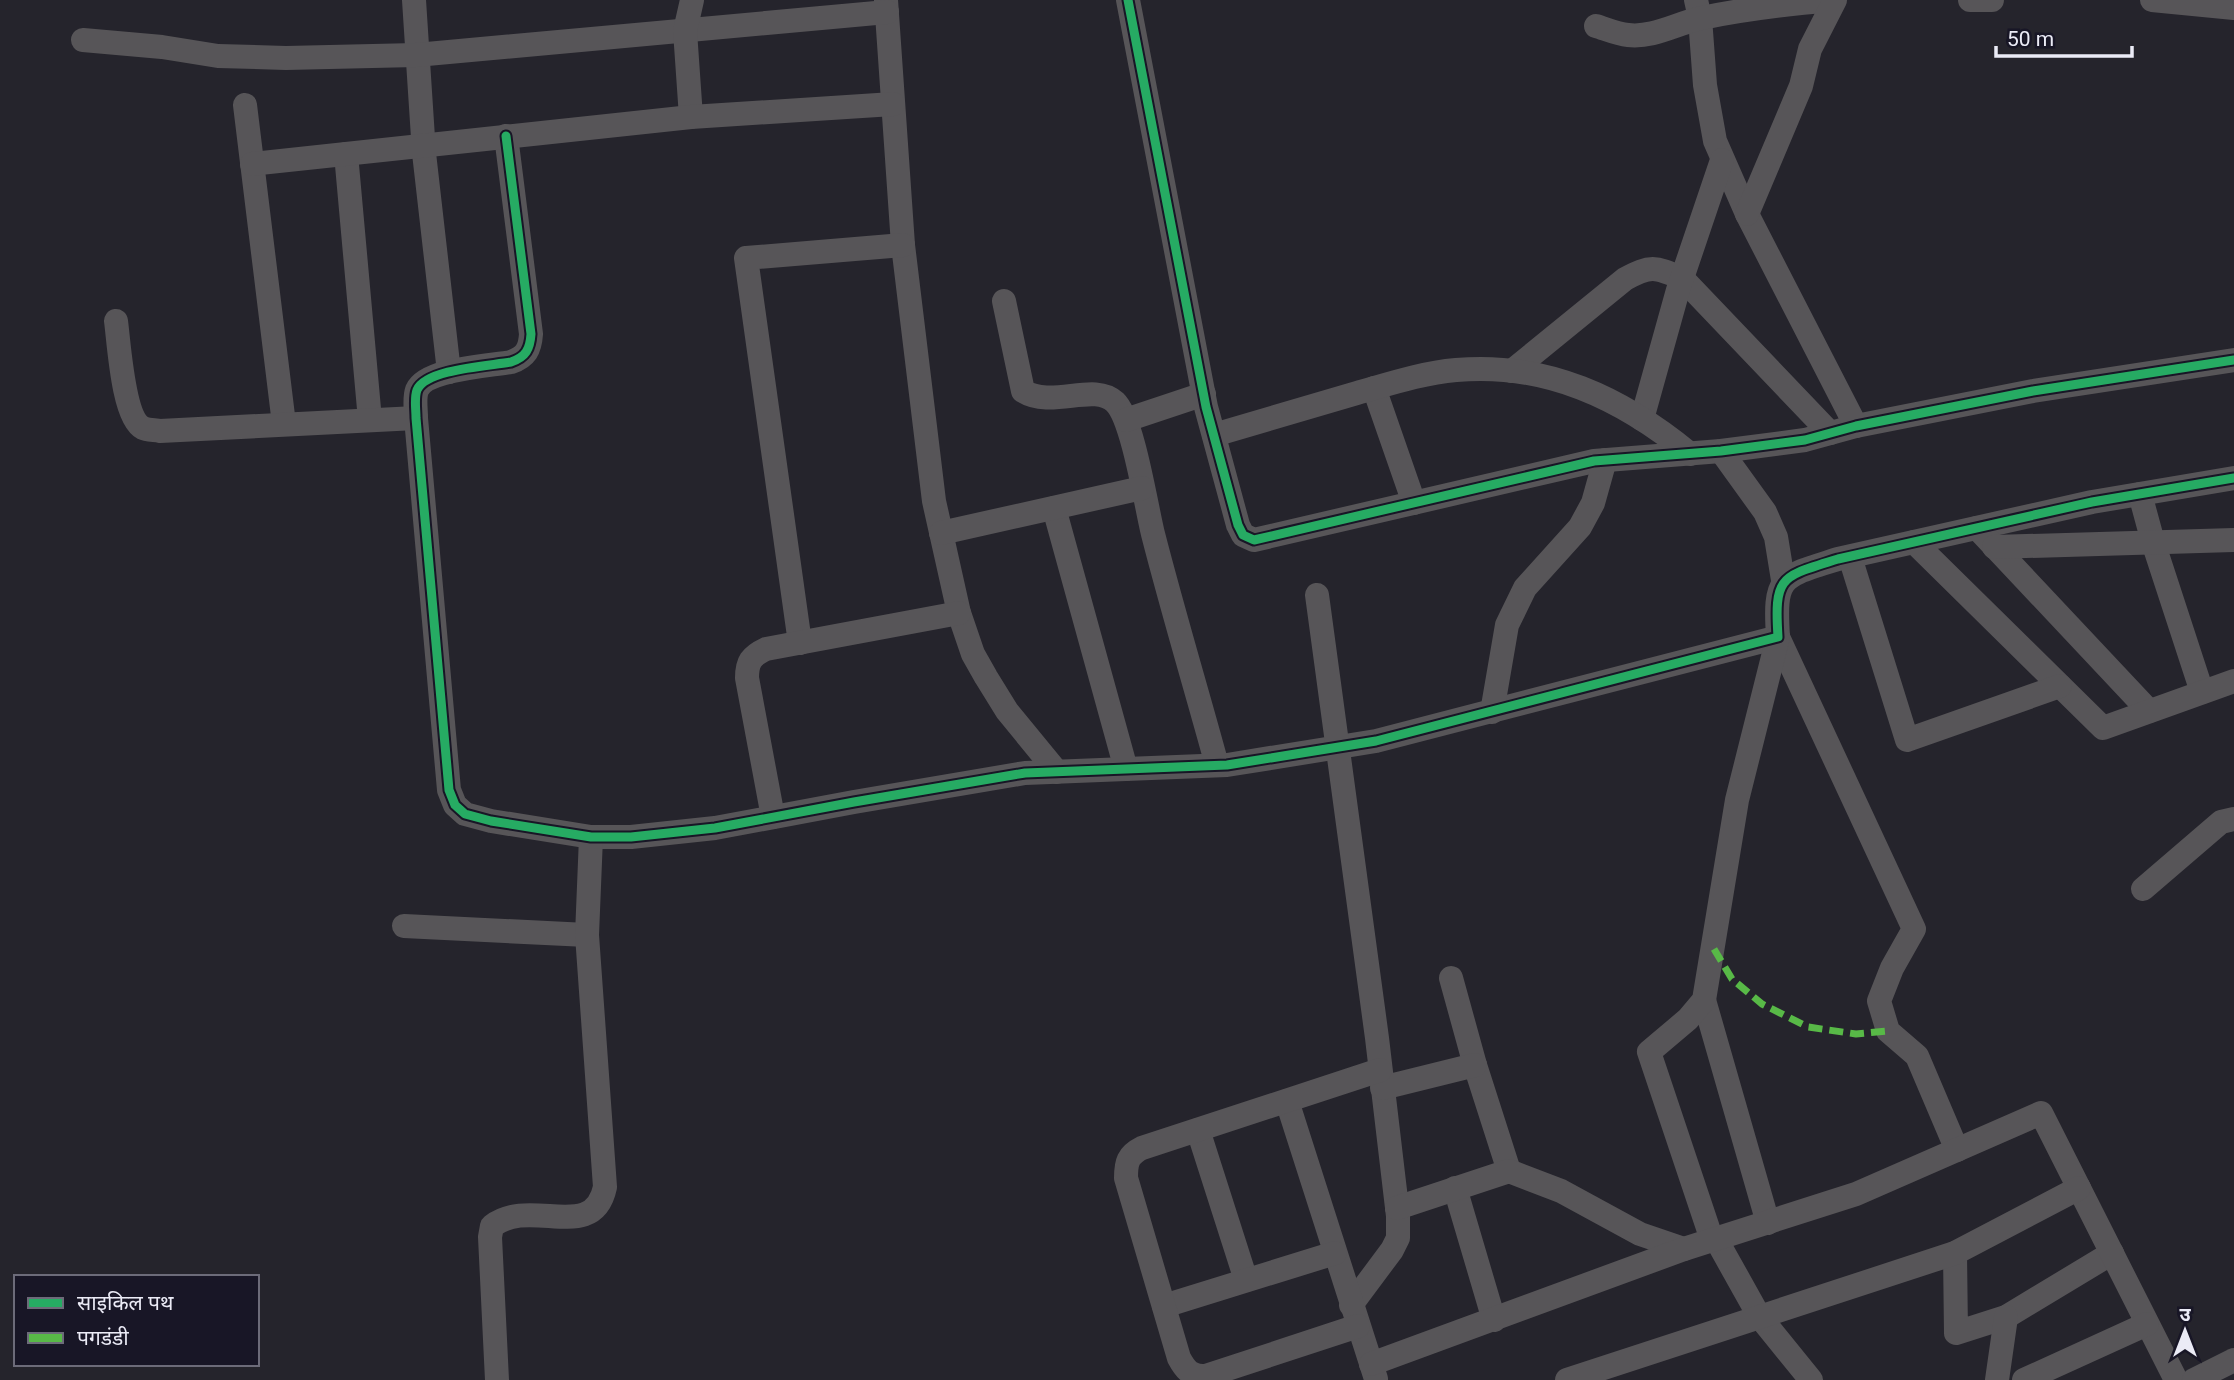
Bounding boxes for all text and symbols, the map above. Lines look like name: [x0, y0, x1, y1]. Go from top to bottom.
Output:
scale bar: [1996, 14, 2132, 58]
text: 50 m: [2007, 27, 2054, 51]
legend: [14, 1275, 259, 1366]
text: साइकिल पथ: [77, 1291, 174, 1315]
north arrow: [2150, 1296, 2220, 1366]
text: उ: [2179, 1303, 2191, 1326]
text: पगडंडी: [77, 1326, 129, 1350]

